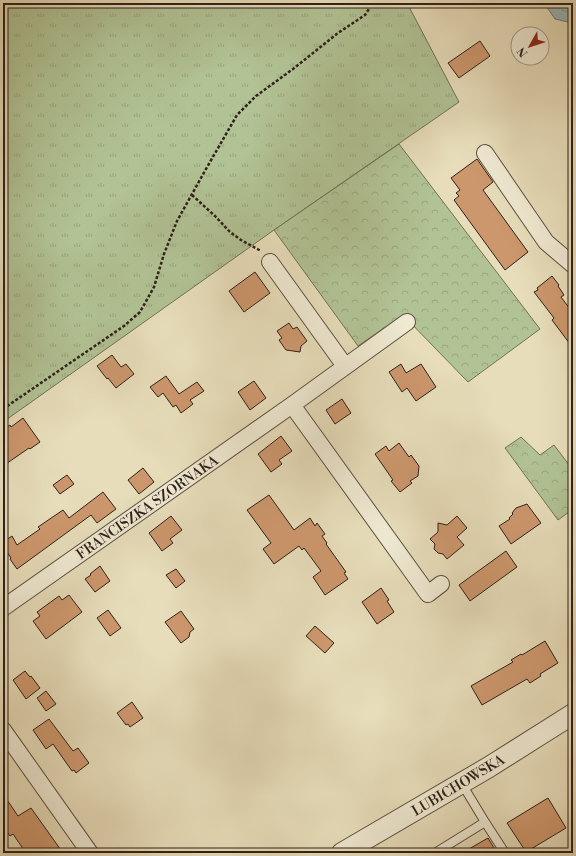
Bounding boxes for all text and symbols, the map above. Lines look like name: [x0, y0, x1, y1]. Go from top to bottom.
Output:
north arrow: [510, 26, 550, 66]
text: N: [515, 44, 531, 59]
street label: FRANCISZKA SZORNAKA: [73, 452, 223, 564]
street label: LUBICHOWSKA: [409, 751, 509, 821]

